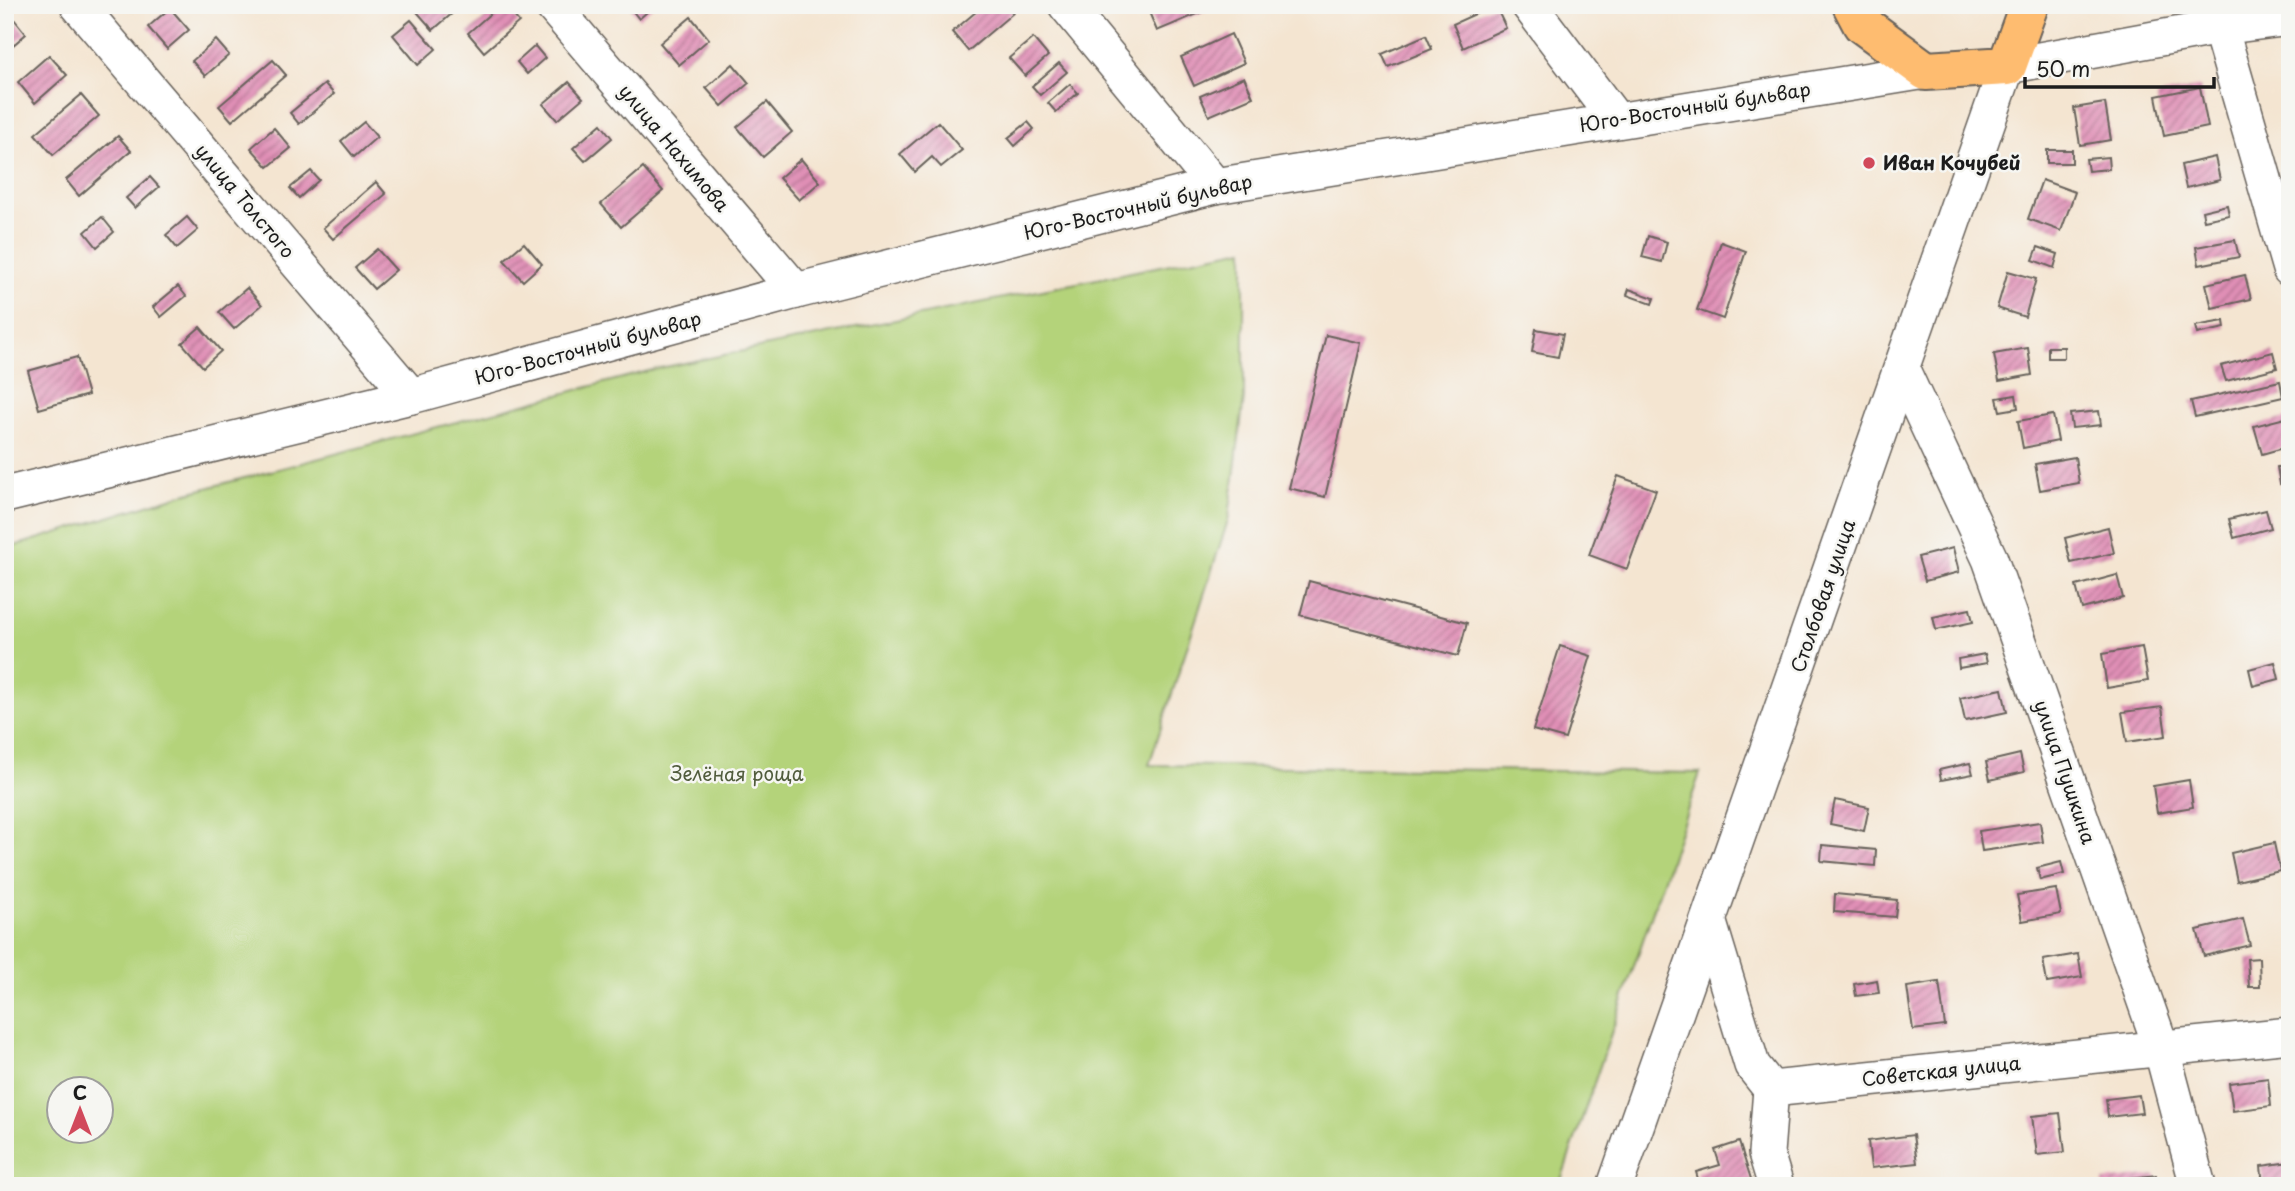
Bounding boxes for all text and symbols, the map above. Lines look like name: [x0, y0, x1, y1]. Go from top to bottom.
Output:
scale bar: [2025, 46, 2214, 90]
text: 50 m: [2036, 52, 2090, 84]
street label: Юго-Восточный бульвар: [1577, 74, 1812, 138]
street label: улица Нахимова: [613, 77, 737, 217]
street label: улица Толстого: [189, 137, 302, 264]
place label: Иван Кочубей: [1883, 148, 2021, 176]
marker: Иван Кочубей: [1861, 155, 1877, 171]
street label: Юго-Восточный бульвар: [1021, 166, 1255, 246]
street label: Юго-Восточный бульвар: [471, 303, 704, 391]
street label: Столбовая улица: [1783, 515, 1861, 676]
street label: улица Пушкина: [2028, 696, 2104, 848]
park label: Зелёная роща: [670, 759, 804, 787]
street label: Советская улица: [1860, 1048, 2022, 1092]
north arrow: [46, 1076, 116, 1146]
text: С: [73, 1078, 87, 1106]

